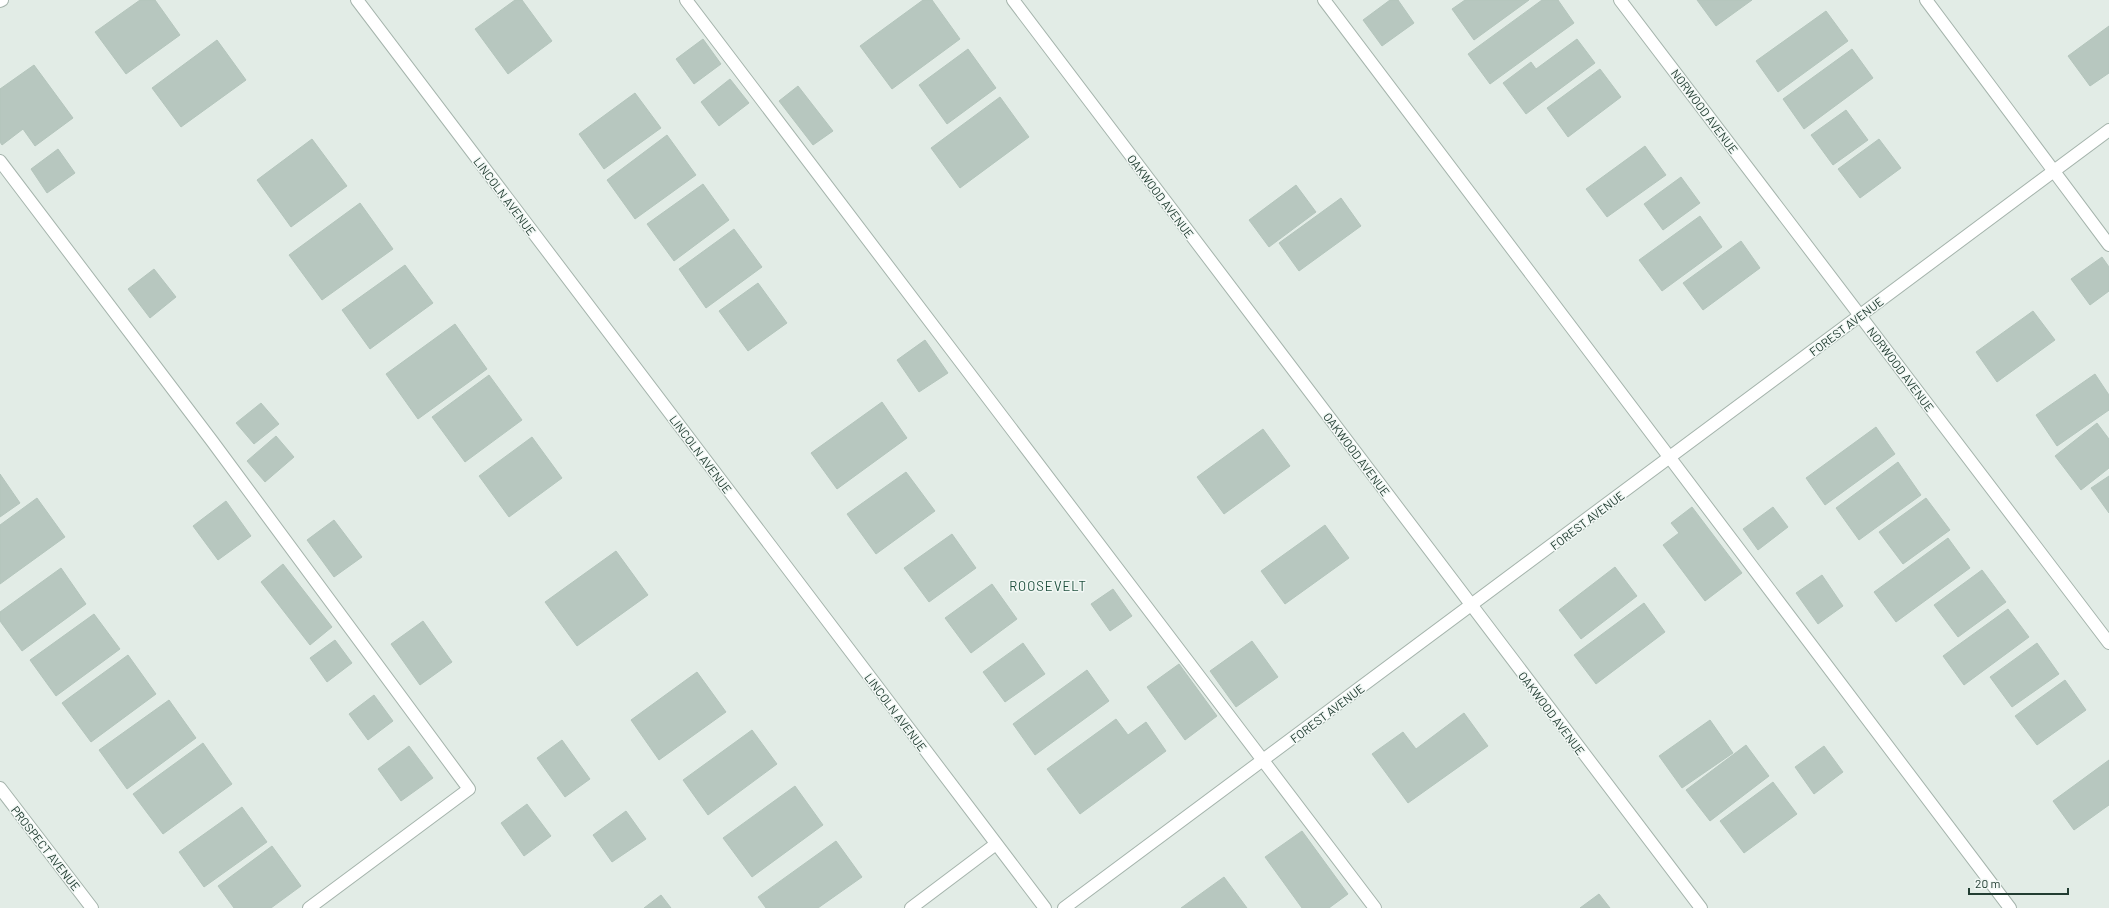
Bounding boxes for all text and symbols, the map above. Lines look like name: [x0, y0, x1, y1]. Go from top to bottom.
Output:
street label: NORWOOD AVENUE: [1669, 66, 1741, 156]
street label: OAKWOOD AVENUE: [1125, 151, 1197, 241]
street label: LINCOLN AVENUE: [471, 154, 539, 238]
street label: FOREST AVENUE: [1806, 294, 1886, 358]
street label: NORWOOD AVENUE: [1865, 324, 1937, 414]
street label: OAKWOOD AVENUE: [1321, 409, 1393, 499]
street label: LINCOLN AVENUE: [667, 412, 735, 496]
street label: FOREST AVENUE: [1547, 488, 1627, 552]
district label: ROOSEVELT: [1009, 578, 1087, 594]
street label: OAKWOOD AVENUE: [1516, 668, 1588, 758]
street label: LINCOLN AVENUE: [862, 670, 930, 754]
street label: FOREST AVENUE: [1287, 681, 1367, 745]
street label: PROSPECT AVENUE: [9, 803, 83, 893]
scale bar: [1969, 870, 2068, 896]
text: 20 m: [1975, 876, 2001, 890]

